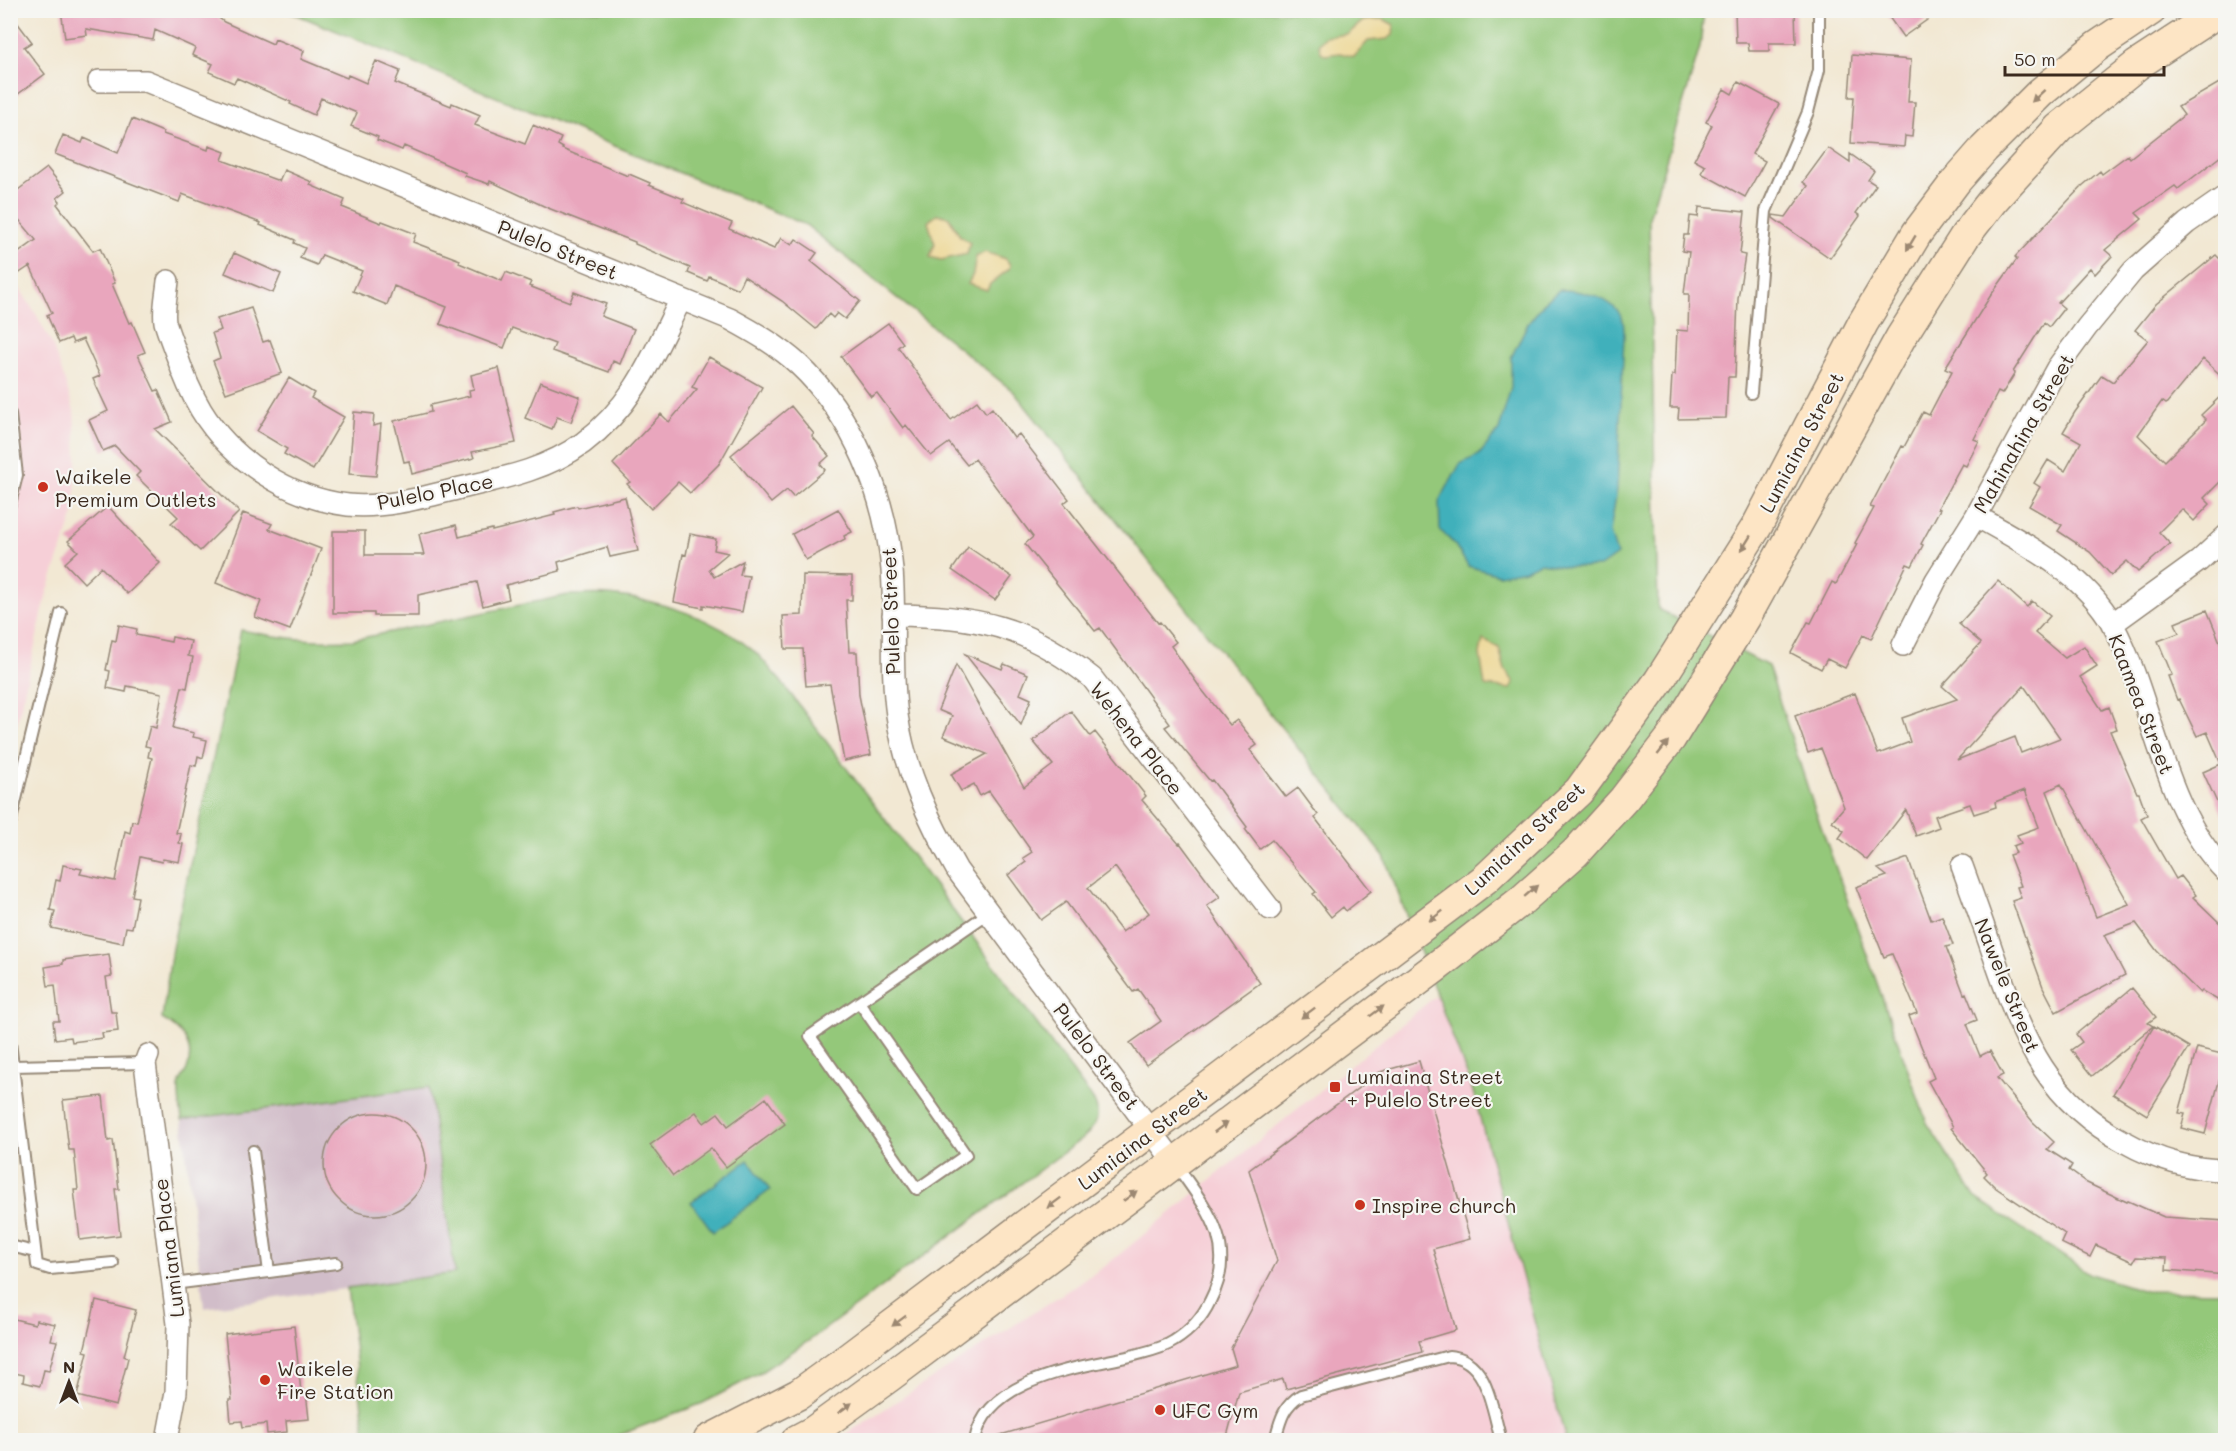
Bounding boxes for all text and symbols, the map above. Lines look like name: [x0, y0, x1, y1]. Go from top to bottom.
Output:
scale bar: [2005, 39, 2164, 77]
text: 50 m: [2014, 47, 2056, 71]
one-way arrow: [2030, 89, 2045, 103]
street label: Pulelo Street: [494, 213, 622, 285]
one-way arrow: [1905, 235, 1916, 251]
street label: Mahinahina Street: [1967, 348, 2079, 518]
street label: Lumiaina Street: [1753, 367, 1849, 517]
place label: Waikele Premium Outlets: [55, 463, 216, 512]
street label: Pulelo Place: [375, 467, 495, 515]
marker: Waikele Premium Outlets: [36, 480, 50, 494]
one-way arrow: [1741, 535, 1752, 551]
street label: Pulelo Street: [875, 547, 905, 675]
street label: Kaamea Street: [2103, 630, 2181, 778]
street label: Wehena Place: [1084, 676, 1190, 800]
one-way arrow: [1657, 741, 1669, 756]
street label: Lumiaina Street: [1458, 775, 1590, 901]
one-way arrow: [1524, 884, 1539, 898]
one-way arrow: [1429, 909, 1444, 921]
street label: Nawele Street: [1969, 914, 2047, 1056]
street label: Pulelo Street: [1048, 997, 1146, 1115]
one-way arrow: [1369, 1005, 1385, 1017]
one-way arrow: [1300, 1007, 1316, 1019]
place label: Lumiaina Street + Pulelo Street: [1347, 1063, 1503, 1112]
marker: Lumiaina Street + Pulelo Street: [1328, 1080, 1342, 1094]
street label: Lumiaina Street: [1072, 1081, 1212, 1195]
one-way arrow: [1213, 1121, 1229, 1134]
street label: Lumiana Place: [147, 1177, 189, 1319]
one-way arrow: [1123, 1190, 1138, 1202]
place label: Inspire church: [1372, 1192, 1516, 1218]
one-way arrow: [1047, 1197, 1062, 1209]
marker: Inspire church: [1353, 1198, 1367, 1212]
one-way arrow: [891, 1314, 906, 1326]
north arrow: [39, 1352, 99, 1412]
place label: Waikele Fire Station: [277, 1355, 394, 1404]
text: N: [63, 1356, 75, 1377]
marker: Waikele Fire Station: [258, 1373, 272, 1387]
place label: UFC Gym: [1172, 1397, 1258, 1423]
one-way arrow: [837, 1402, 853, 1414]
marker: UFC Gym: [1153, 1403, 1167, 1417]

